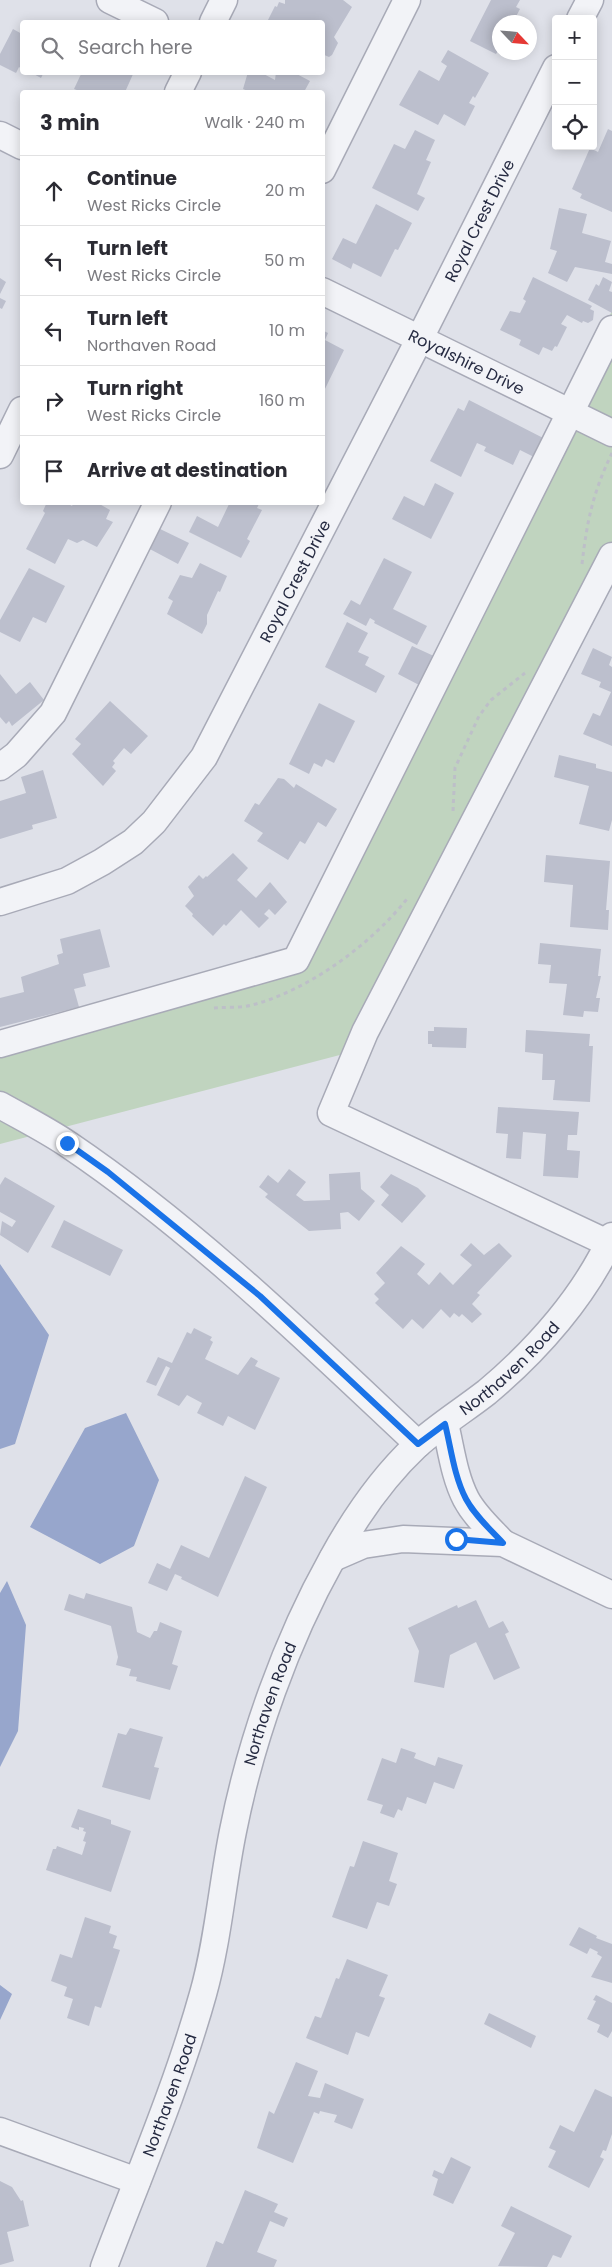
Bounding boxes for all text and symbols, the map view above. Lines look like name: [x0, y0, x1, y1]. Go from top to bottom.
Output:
north arrow: [492, 15, 537, 60]
map controls: [552, 15, 597, 150]
button: +: [552, 15, 597, 60]
search box: [20, 20, 325, 75]
icon: search: [38, 34, 66, 62]
text: Search here: [78, 34, 192, 61]
button: −: [552, 60, 597, 105]
button: locate: [552, 105, 597, 150]
text: 3 min: [40, 108, 100, 137]
text: Walk · 240 m: [204, 111, 305, 134]
street label: Royal Crest Drive: [439, 155, 520, 286]
text: Continue: [87, 165, 177, 192]
icon: ahead: [40, 177, 68, 205]
text: 20 m: [265, 179, 305, 202]
text: West Ricks Circle: [87, 194, 221, 217]
text: Turn left: [87, 235, 168, 262]
icon: left: [40, 247, 68, 275]
text: 50 m: [264, 249, 305, 272]
text: West Ricks Circle: [87, 264, 221, 287]
text: Turn left: [87, 305, 168, 332]
icon: left: [40, 317, 68, 345]
text: 10 m: [269, 319, 305, 342]
street label: Royalshire Drive: [404, 324, 528, 400]
text: Northaven Road: [87, 334, 216, 357]
text: Turn right: [87, 375, 183, 402]
icon: right: [40, 387, 68, 415]
text: 160 m: [259, 389, 305, 412]
text: West Ricks Circle: [87, 404, 221, 427]
icon: arrive: [40, 457, 68, 485]
text: Arrive at destination: [87, 457, 288, 484]
street label: Royal Crest Drive: [254, 516, 336, 646]
route end: [56, 1132, 79, 1155]
street label: Northaven Road: [455, 1316, 565, 1421]
route start: [445, 1528, 468, 1551]
street label: Northaven Road: [238, 1638, 302, 1768]
street label: Northaven Road: [137, 2031, 202, 2160]

